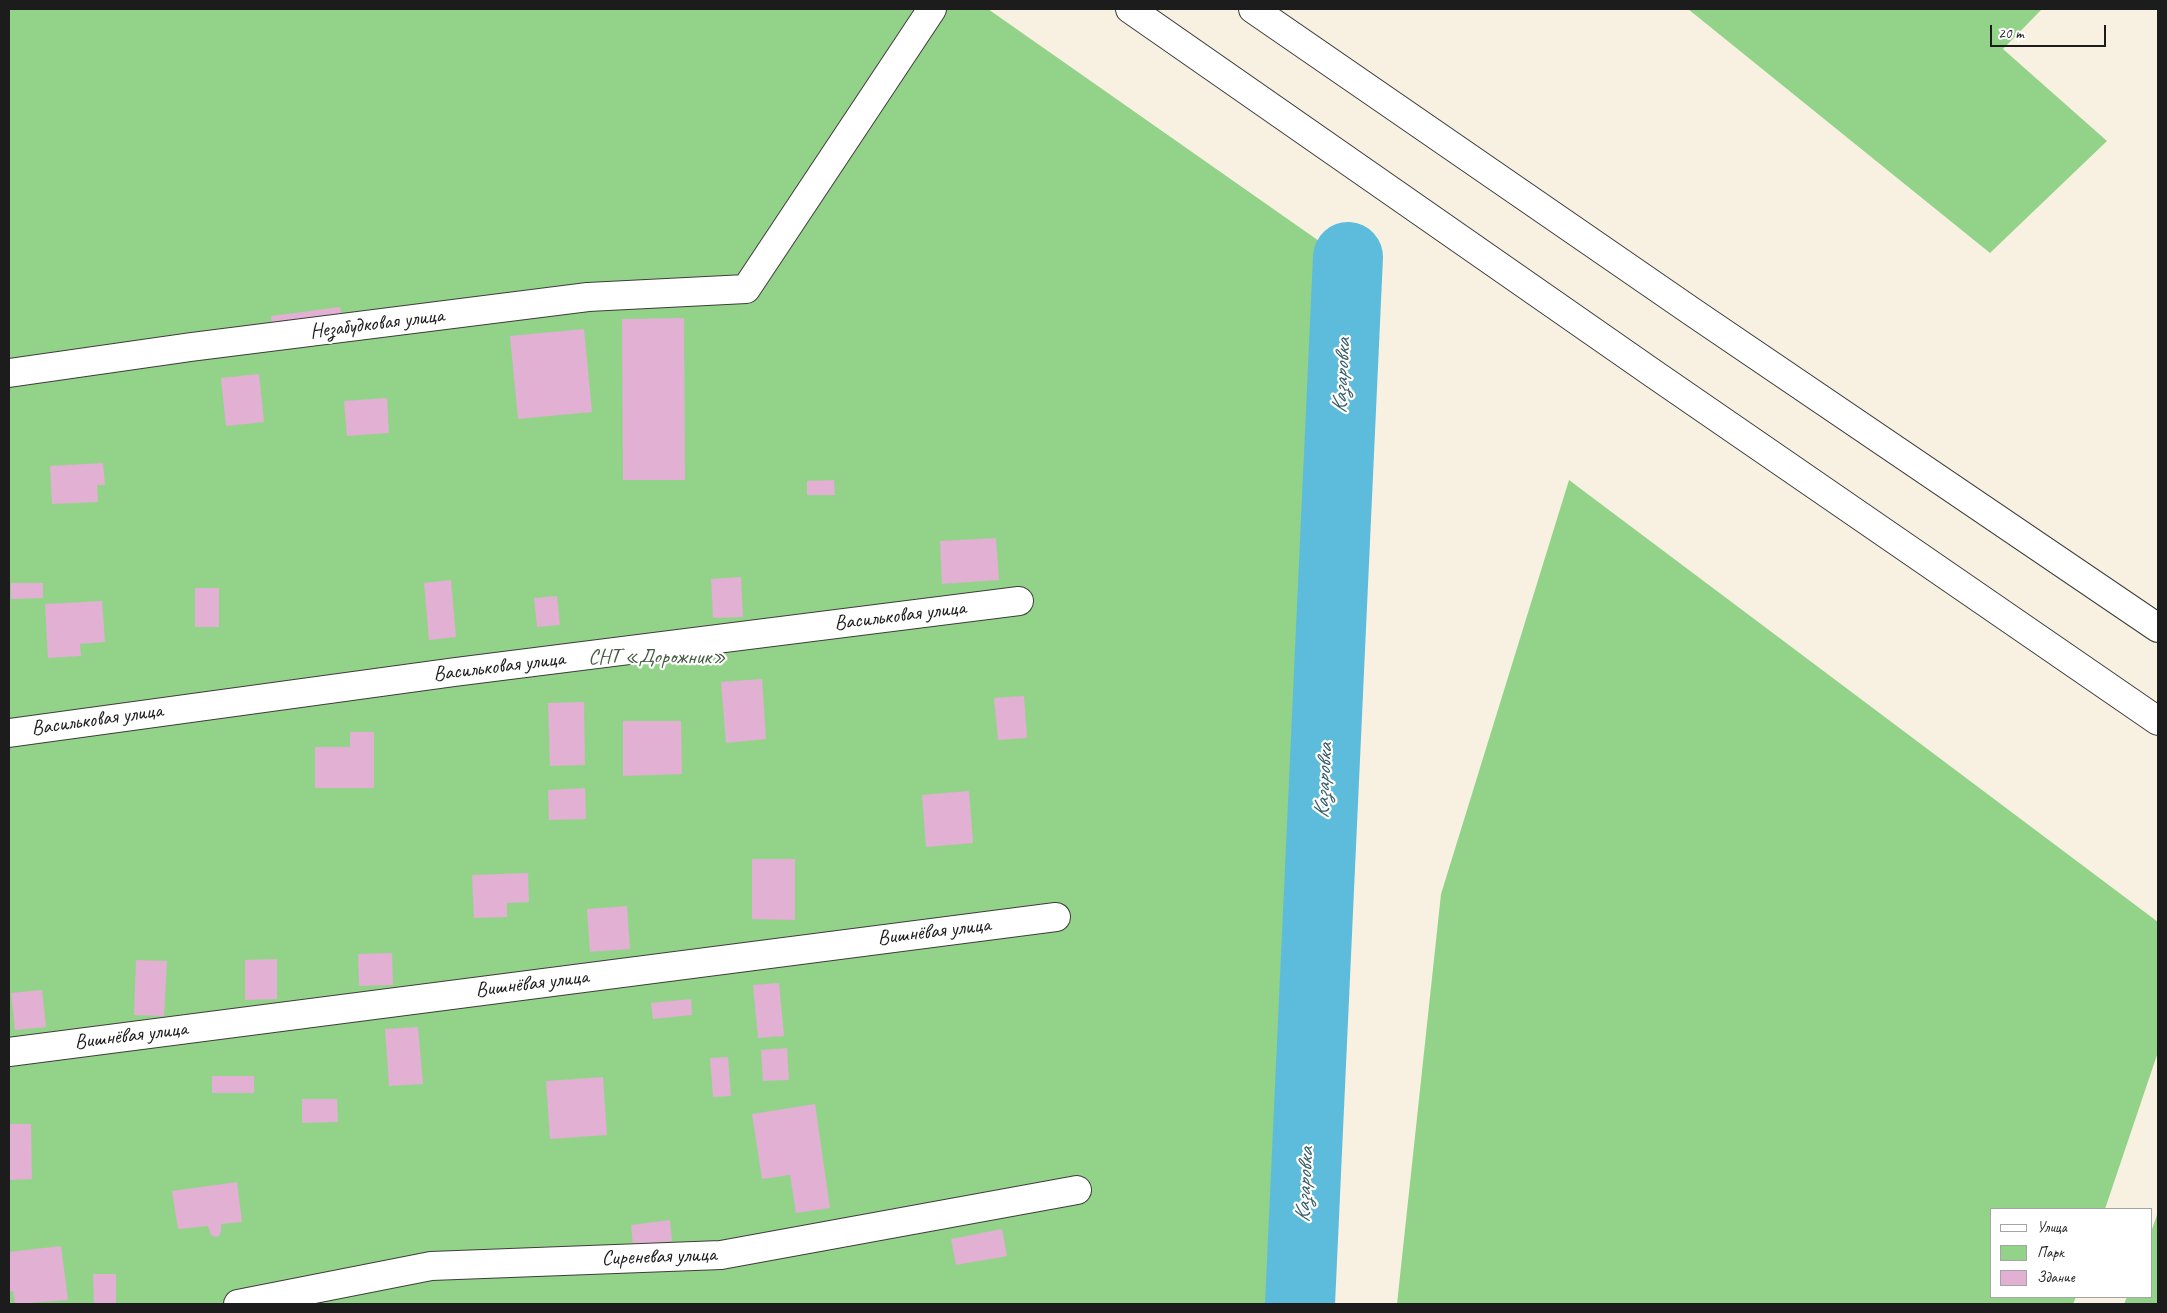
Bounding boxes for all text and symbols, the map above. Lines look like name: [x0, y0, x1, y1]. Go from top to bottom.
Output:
scale bar: [1992, 15, 2108, 47]
text: 20 m: [1998, 24, 2024, 43]
street label: Незабудковая улица: [309, 303, 445, 345]
water label: Казаровка: [1327, 338, 1357, 414]
street label: Васильковая улица: [833, 595, 967, 637]
park label: СНТ «Дорожник»: [588, 644, 726, 670]
street label: Васильковая улица: [432, 646, 566, 688]
street label: Васильковая улица: [30, 698, 164, 742]
water label: Казаровка: [1309, 743, 1339, 819]
street label: Вишнёвая улица: [876, 913, 992, 951]
street label: Вишнёвая улица: [474, 965, 590, 1003]
street label: Вишнёвая улица: [73, 1017, 189, 1055]
water label: Казаровка: [1290, 1147, 1320, 1223]
legend: [1990, 1208, 2152, 1298]
text: Улица: [2037, 1218, 2067, 1237]
street label: Сиреневая улица: [601, 1242, 717, 1272]
text: Парк: [2037, 1243, 2064, 1262]
text: Здание: [2037, 1268, 2075, 1287]

